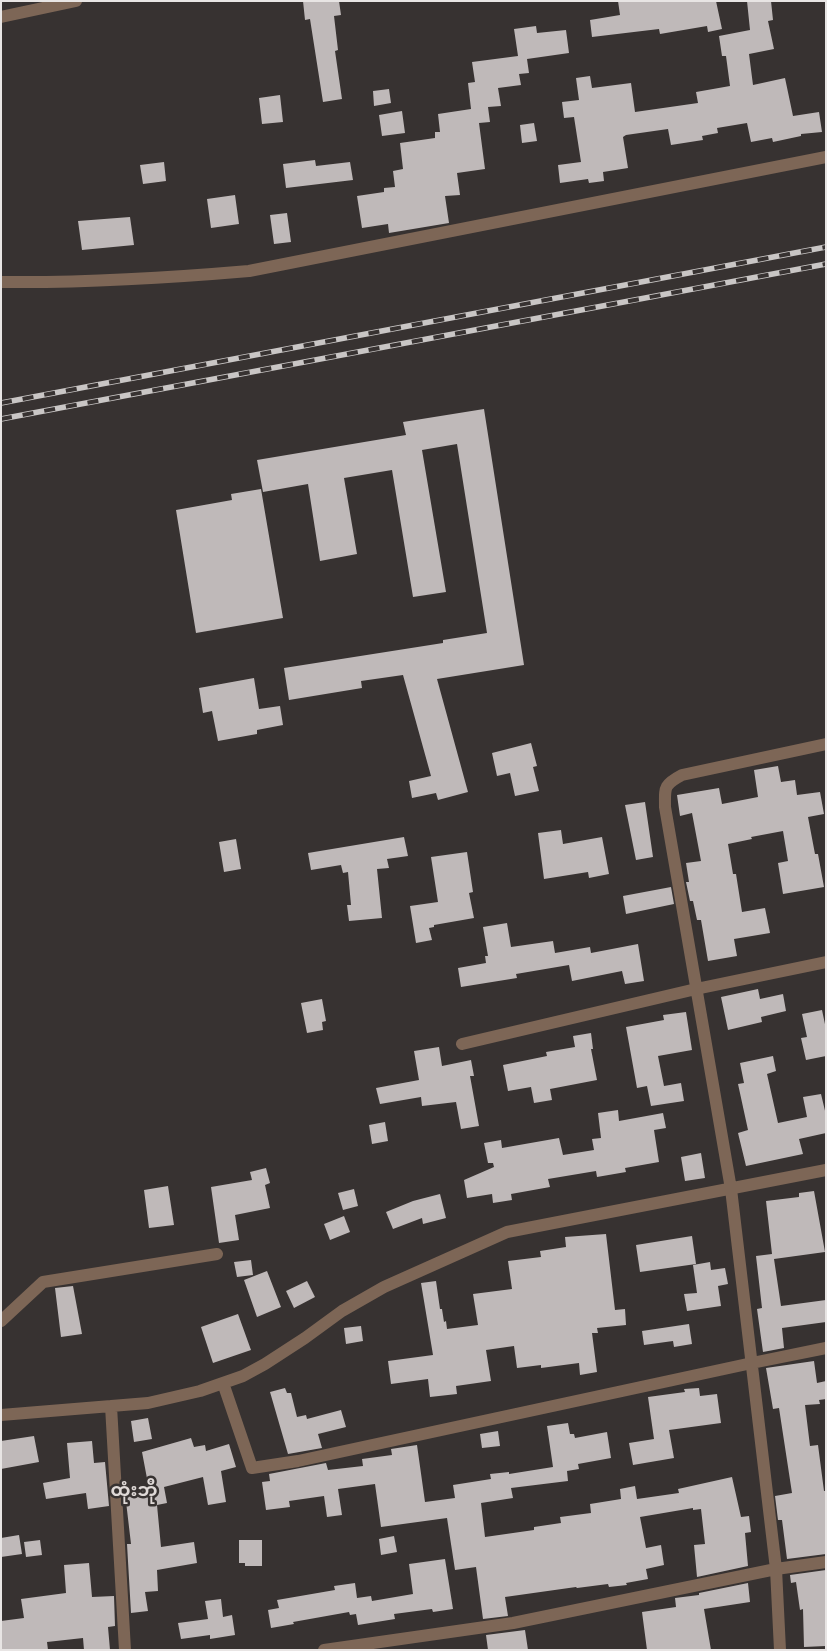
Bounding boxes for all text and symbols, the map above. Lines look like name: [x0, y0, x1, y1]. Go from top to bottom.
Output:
district label: ထုံးဘို: [111, 1480, 157, 1502]

